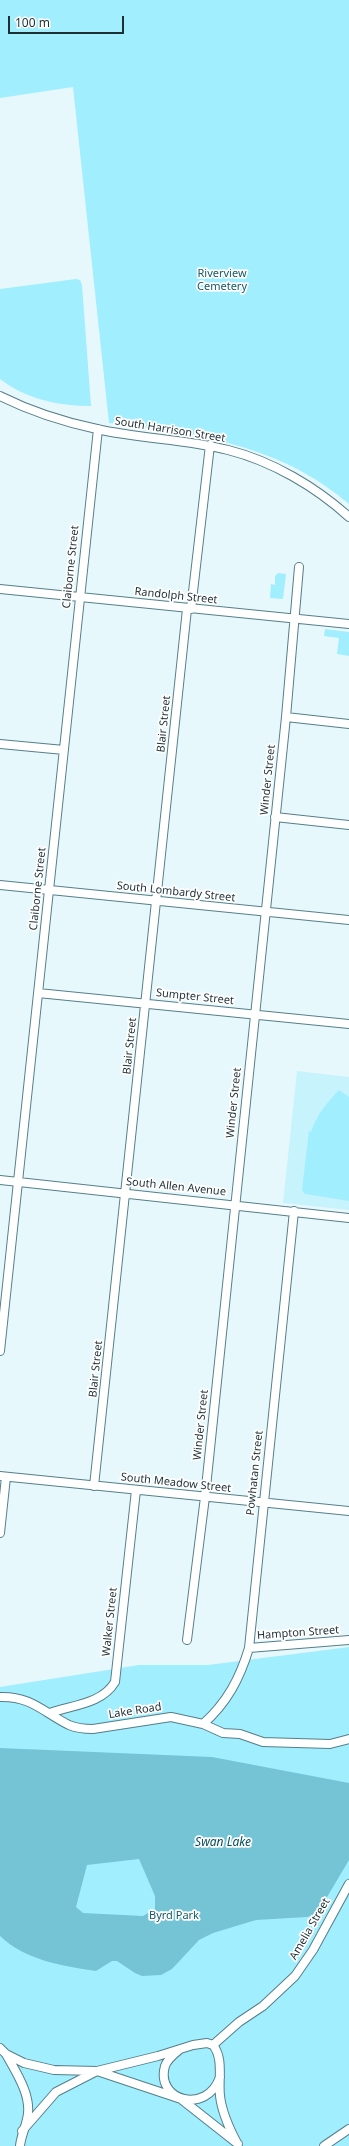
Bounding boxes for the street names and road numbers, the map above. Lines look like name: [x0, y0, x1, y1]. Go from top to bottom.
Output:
street label: South Harrison Street: [114, 415, 226, 445]
street label: Claiborne Street: [60, 525, 82, 609]
street label: Randolph Street: [134, 585, 218, 607]
street label: Blair Street: [154, 695, 174, 753]
street label: Winder Street: [258, 744, 278, 816]
street label: Claiborne Street: [27, 847, 49, 931]
street label: South Lombardy Street: [116, 879, 236, 905]
street label: Sumpter Street: [155, 986, 235, 1008]
street label: Blair Street: [120, 1017, 140, 1075]
street label: Winder Street: [224, 1067, 244, 1139]
street label: South Allen Avenue: [125, 1175, 227, 1199]
street label: Blair Street: [86, 1340, 106, 1398]
street label: Winder Street: [191, 1389, 211, 1461]
street label: Powhatan Street: [244, 1430, 266, 1516]
street label: South Meadow Street: [120, 1471, 232, 1495]
street label: Walker Street: [100, 1587, 120, 1657]
street label: Hampton Street: [256, 1624, 340, 1642]
street label: Lake Road: [108, 1700, 162, 1722]
street label: Amelia Street: [287, 1896, 333, 1962]

